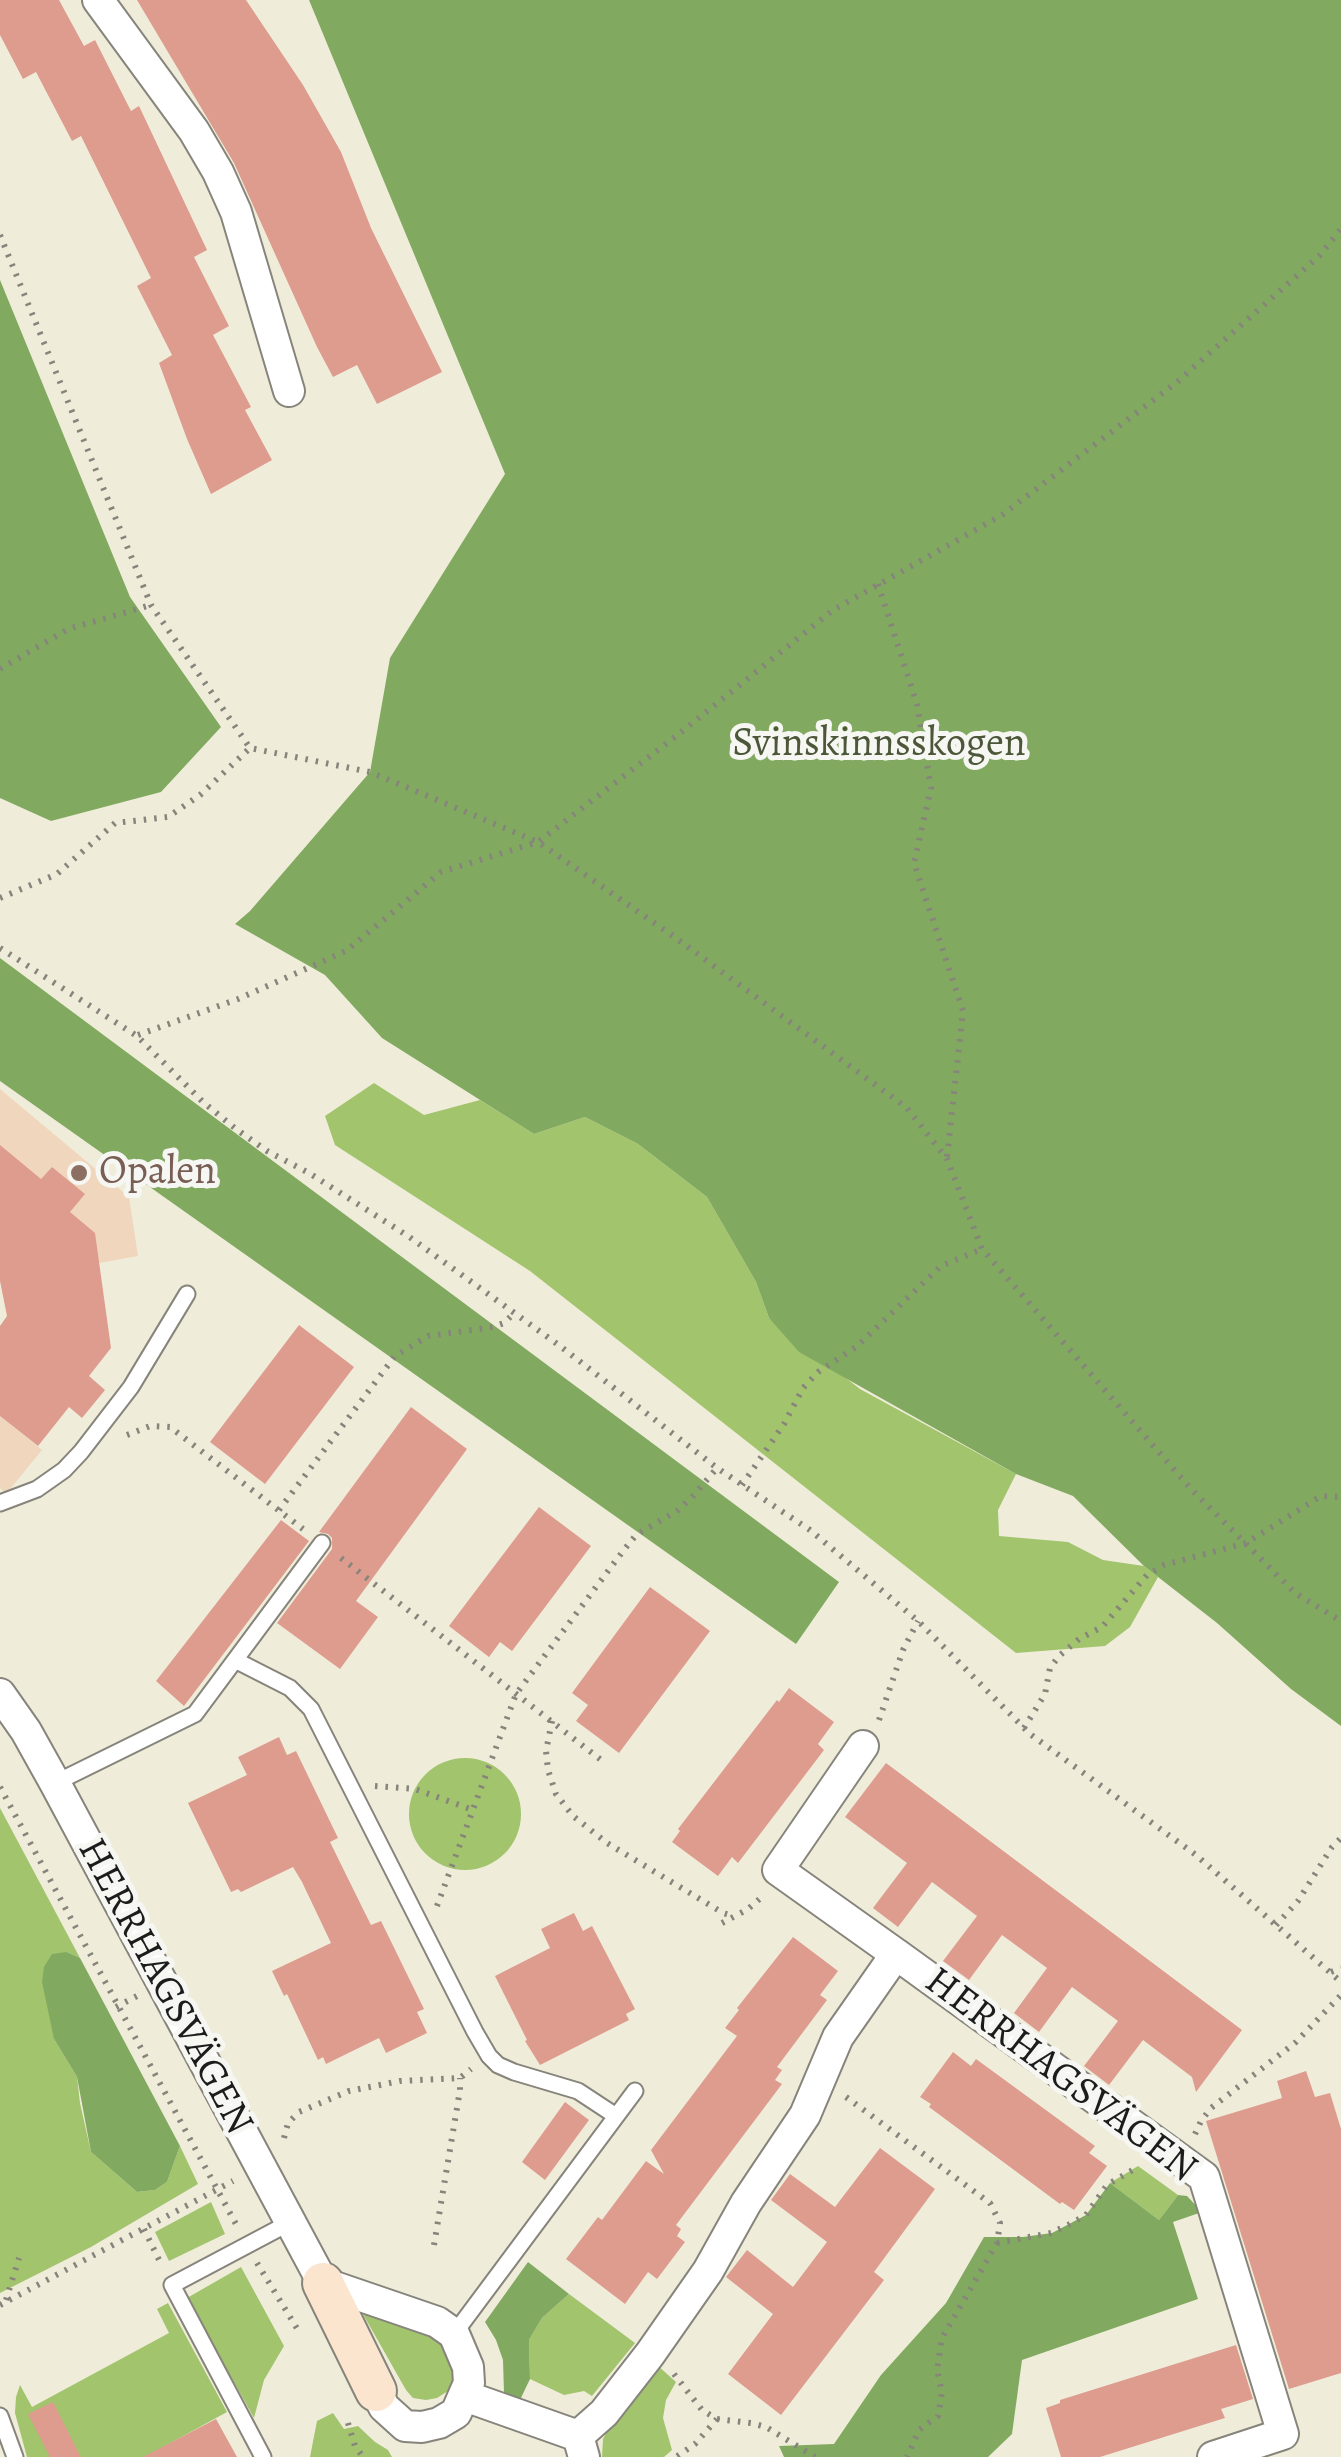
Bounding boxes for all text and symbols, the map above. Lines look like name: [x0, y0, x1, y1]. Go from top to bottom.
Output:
park label: Svinskinnsskogen: [732, 721, 1026, 769]
place label: Opalen: [99, 1149, 216, 1197]
marker: Opalen: [68, 1162, 90, 1184]
street label: HERRHAGSVÄGEN: [66, 1831, 262, 2143]
street label: HERRHAGSVÄGEN: [915, 1958, 1205, 2194]

